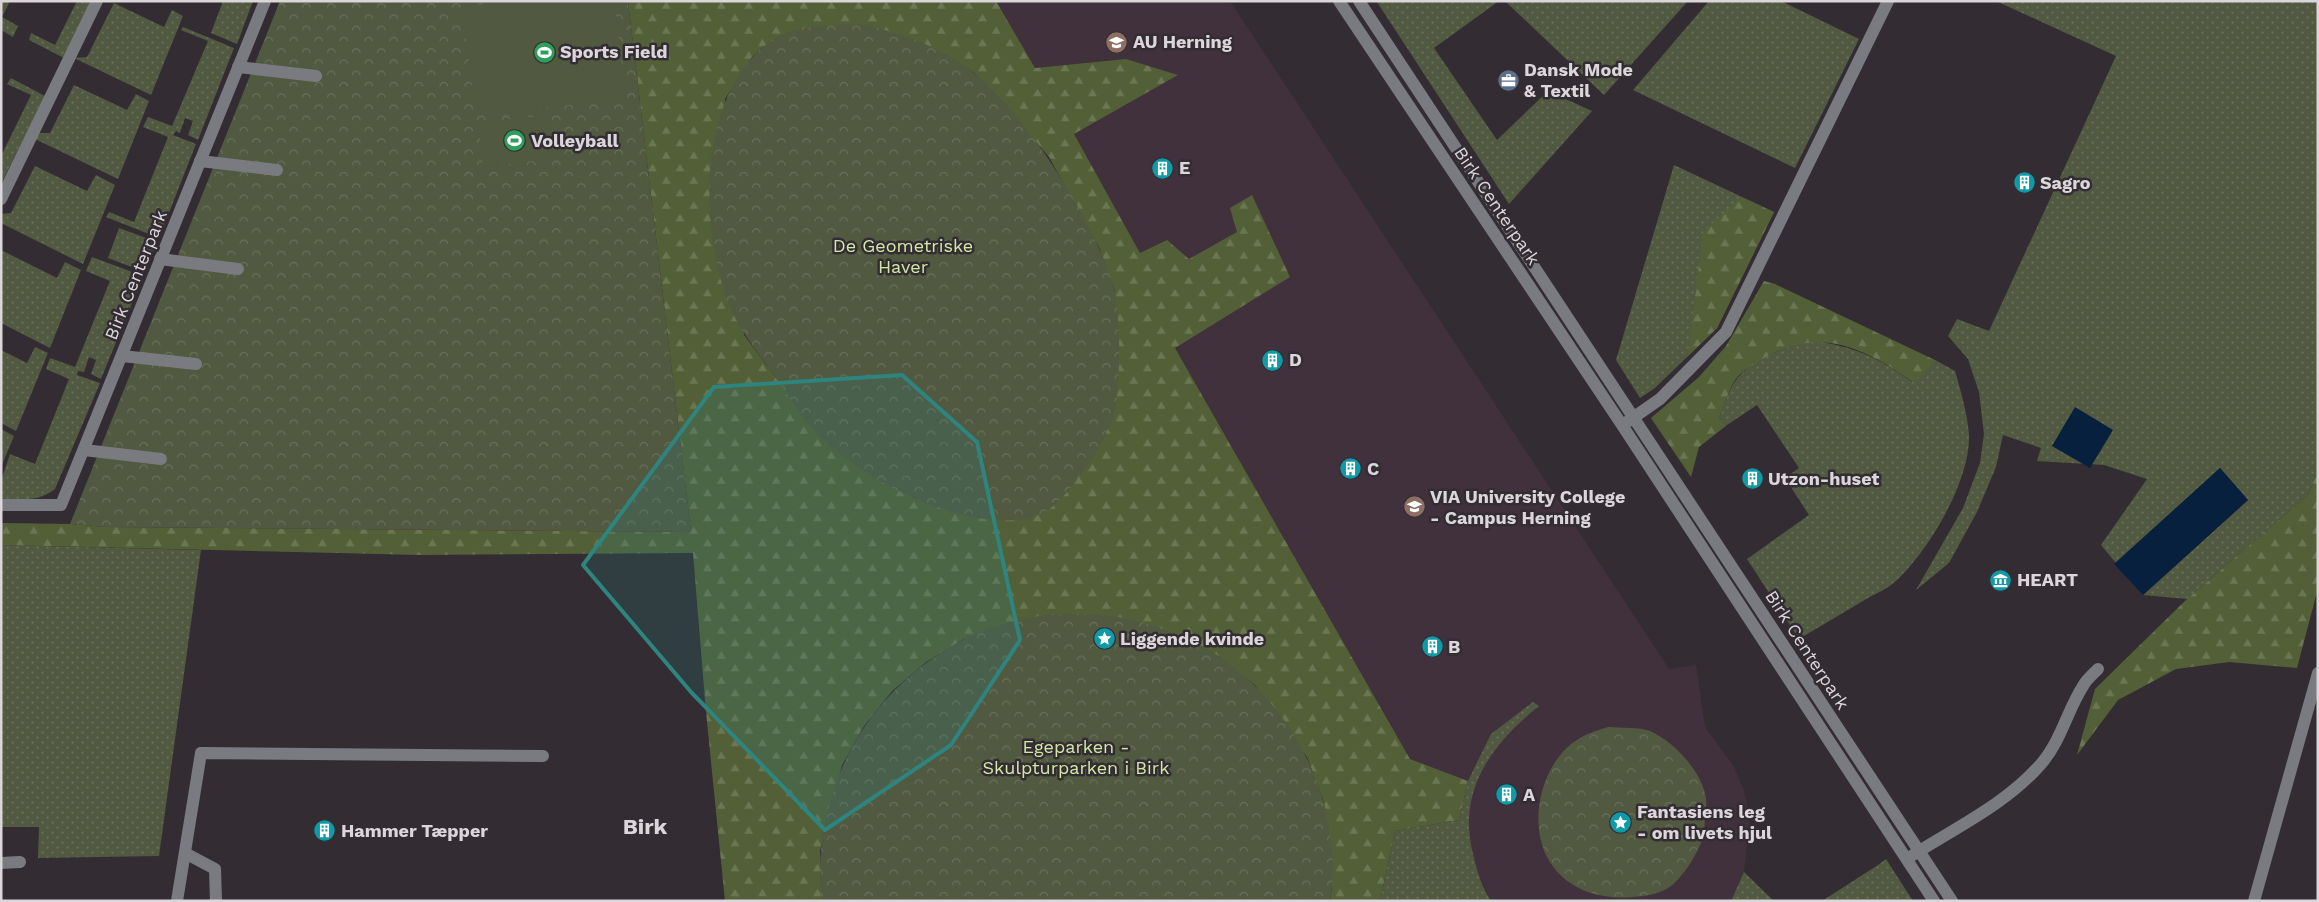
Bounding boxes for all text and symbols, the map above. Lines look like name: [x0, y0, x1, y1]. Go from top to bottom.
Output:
school or university icon: AU Herning: [1105, 30, 1129, 54]
place label: AU Herning: [1133, 31, 1233, 52]
sports icon: Sports Field: [532, 40, 556, 64]
place label: Sports Field: [560, 41, 668, 62]
place label: Dansk Mode & Textil: [1524, 59, 1633, 101]
office icon: Dansk Mode & Textil: [1496, 68, 1520, 92]
sports icon: Volleyball: [503, 129, 527, 153]
place label: Volleyball: [531, 130, 619, 151]
street label: Birk Centerpark: [1450, 143, 1545, 269]
building icon: E: [1151, 156, 1175, 180]
place label: E: [1179, 157, 1190, 178]
building icon: Sagro: [2012, 171, 2036, 195]
place label: Sagro: [2040, 172, 2091, 193]
street label: Birk Centerpark: [100, 207, 171, 343]
park label: De Geometriske Haver: [833, 235, 973, 277]
building icon: D: [1261, 348, 1285, 372]
place label: D: [1289, 349, 1302, 370]
building icon: C: [1339, 457, 1363, 481]
place label: C: [1367, 458, 1379, 479]
building icon: Utzon-huset: [1740, 467, 1764, 491]
place label: Utzon-huset: [1768, 468, 1879, 489]
place label: VIA University College - Campus Herning: [1430, 486, 1625, 528]
school or university icon: VIA University College - Campus Herning: [1402, 495, 1426, 519]
museum icon: HEART: [1989, 568, 2013, 592]
place label: HEART: [2017, 569, 2078, 590]
street label: Birk Centerpark: [1761, 586, 1854, 713]
place icon: Liggende kvinde: [1092, 627, 1116, 651]
place label: Liggende kvinde: [1120, 628, 1264, 649]
building icon: B: [1420, 635, 1444, 659]
place label: B: [1448, 636, 1460, 657]
park label: Egeparken - Skulpturparken i Birk: [983, 736, 1169, 778]
building icon: A: [1495, 783, 1519, 807]
place label: A: [1523, 784, 1536, 805]
place label: Fantasiens leg - om livets hjul: [1637, 801, 1772, 843]
place icon: Fantasiens leg - om livets hjul: [1609, 810, 1633, 834]
district label: Birk: [623, 814, 668, 839]
building icon: Hammer Tæpper: [313, 819, 337, 843]
place label: Hammer Tæpper: [341, 820, 488, 841]

